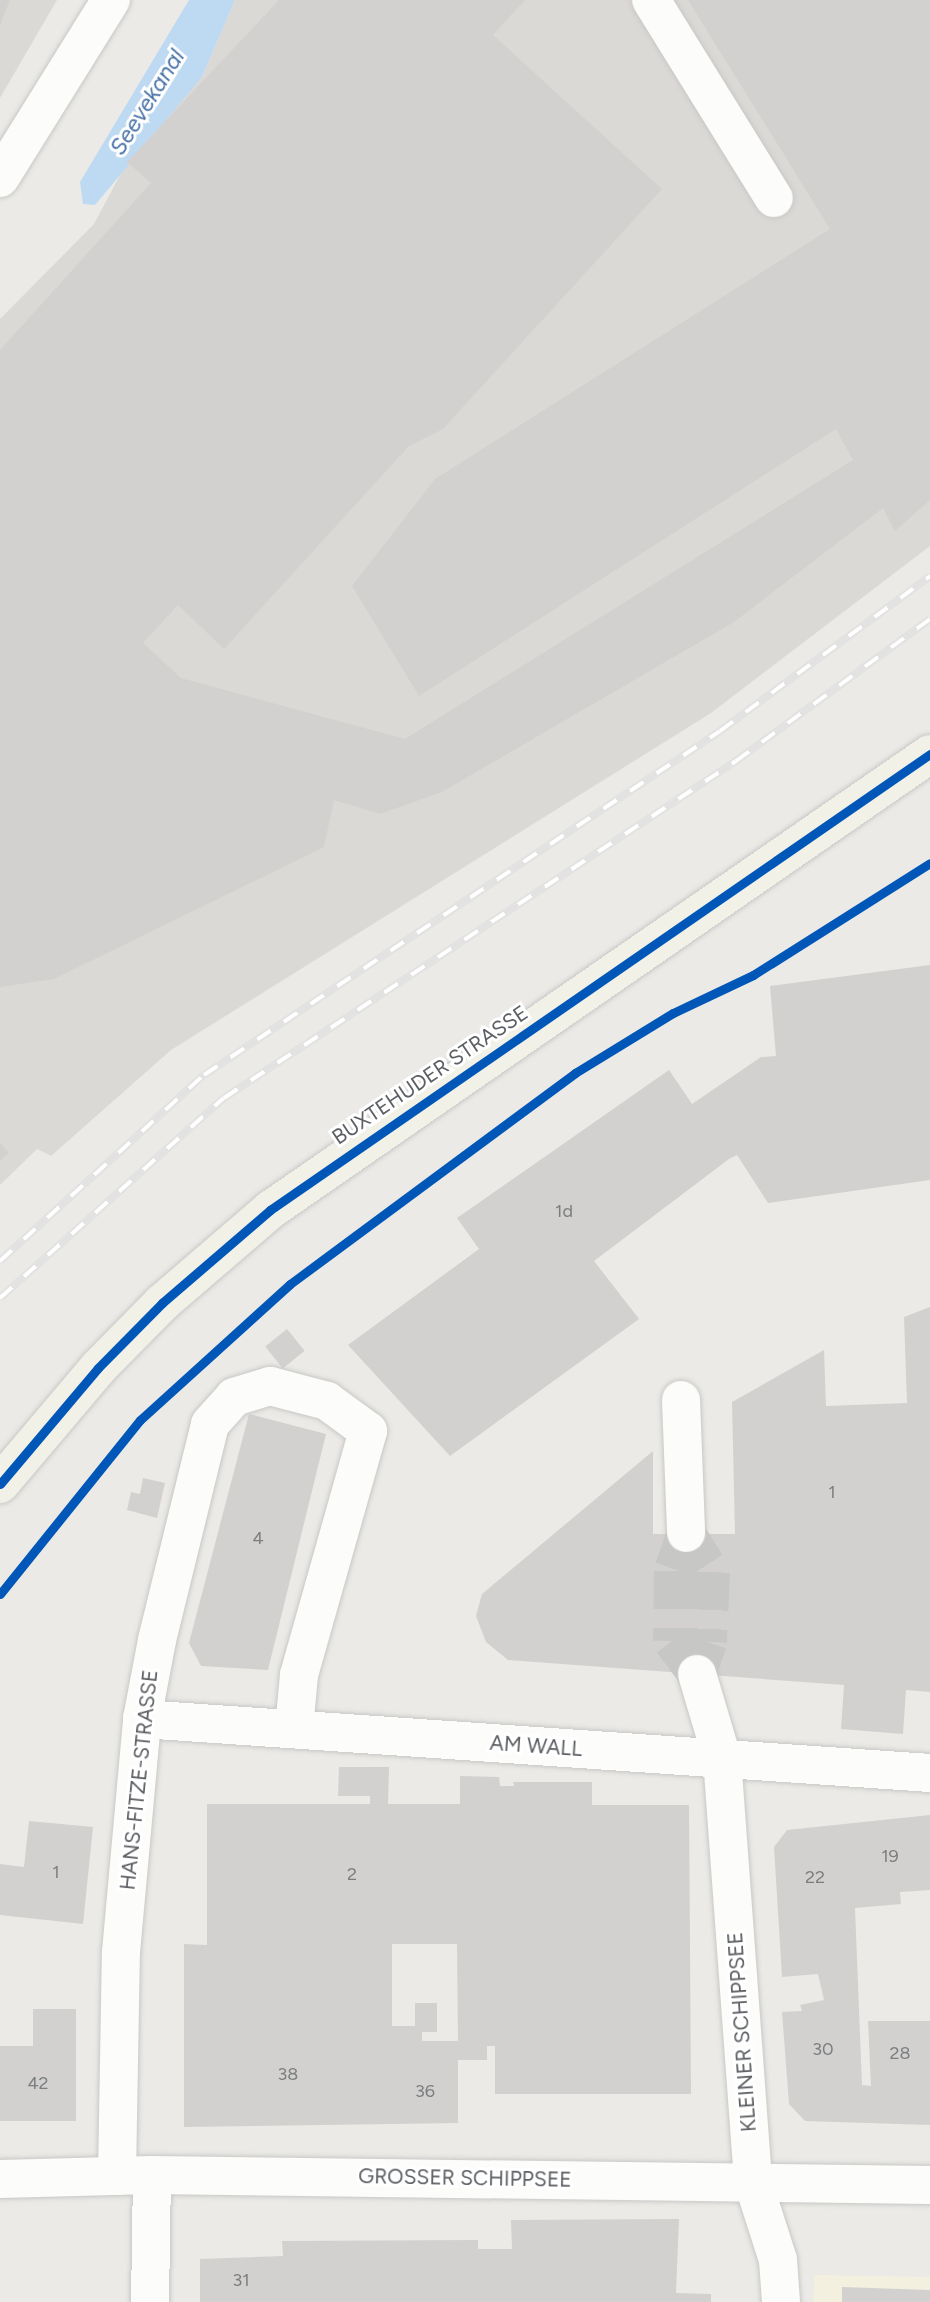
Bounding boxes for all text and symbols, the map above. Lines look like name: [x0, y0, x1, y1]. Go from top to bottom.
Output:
water label: Seevekanal: [104, 44, 190, 160]
street label: BUXTEHUDER STRASSE: [327, 1000, 533, 1150]
house number: 1d: [555, 1200, 573, 1222]
house number: 1: [828, 1481, 836, 1503]
house number: 4: [252, 1527, 264, 1549]
street label: HANS-FITZE-STRASSE: [115, 1669, 163, 1891]
street label: AM WALL: [489, 1730, 583, 1762]
house number: 19: [881, 1845, 899, 1867]
house number: 1: [52, 1861, 60, 1883]
house number: 2: [347, 1863, 357, 1885]
house number: 22: [805, 1866, 825, 1888]
street label: KLEINER SCHIPPSEE: [722, 1931, 762, 2133]
house number: 30: [812, 2038, 834, 2060]
house number: 28: [889, 2042, 911, 2064]
house number: 38: [278, 2063, 298, 2085]
house number: 42: [27, 2072, 49, 2094]
house number: 36: [415, 2080, 435, 2102]
street label: GROSSER SCHIPPSEE: [358, 2164, 572, 2192]
house number: 31: [232, 2269, 250, 2291]

